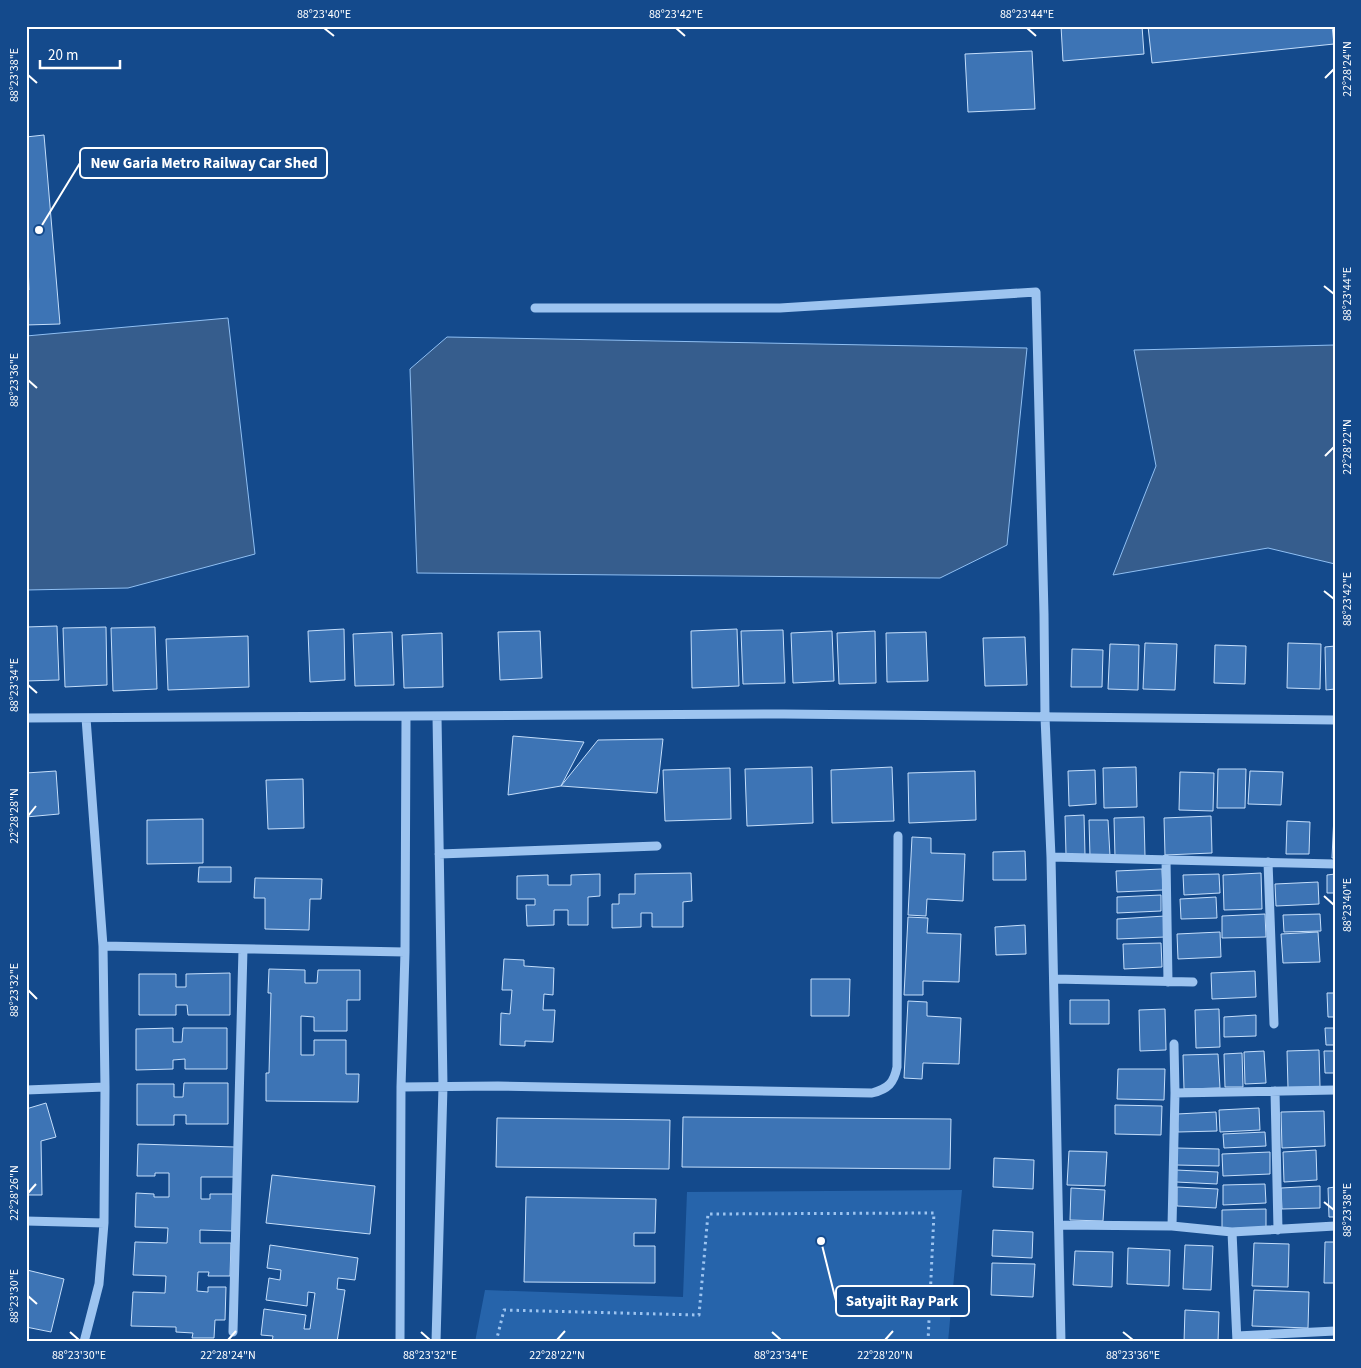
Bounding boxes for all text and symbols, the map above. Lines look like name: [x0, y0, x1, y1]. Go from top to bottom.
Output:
text: 88°23'40"E: [297, 6, 351, 23]
text: 88°23'42"E: [649, 6, 703, 23]
text: 88°23'44"E: [1000, 6, 1054, 23]
scale bar: [40, 38, 120, 70]
text: 22°28'24"N: [1339, 41, 1356, 97]
text: 20 m: [48, 45, 78, 66]
text: 88°23'38"E: [6, 48, 23, 102]
callout: New Garia Metro Railway Car Shed: [80, 148, 327, 178]
text: New Garia Metro Railway Car Shed: [90, 153, 318, 174]
text: 88°23'44"E: [1339, 267, 1356, 321]
text: 88°23'36"E: [6, 353, 23, 407]
text: 22°28'22"N: [1339, 419, 1356, 475]
text: 88°23'42"E: [1339, 572, 1356, 626]
text: 88°23'34"E: [6, 658, 23, 712]
text: 22°28'28"N: [6, 788, 23, 844]
text: 88°23'40"E: [1339, 878, 1356, 932]
text: 88°23'32"E: [6, 963, 23, 1017]
text: 22°28'26"N: [6, 1165, 23, 1221]
text: 88°23'38"E: [1339, 1183, 1356, 1237]
text: 88°23'30"E: [6, 1269, 23, 1323]
callout: Satyajit Ray Park: [836, 1286, 969, 1316]
text: Satyajit Ray Park: [846, 1291, 959, 1312]
text: 88°23'30"E: [52, 1347, 106, 1364]
text: 22°28'24"N: [200, 1347, 256, 1364]
text: 88°23'32"E: [403, 1347, 457, 1364]
text: 22°28'22"N: [529, 1347, 585, 1364]
text: 88°23'34"E: [754, 1347, 808, 1364]
text: 22°28'20"N: [857, 1347, 913, 1364]
text: 88°23'36"E: [1106, 1347, 1160, 1364]

